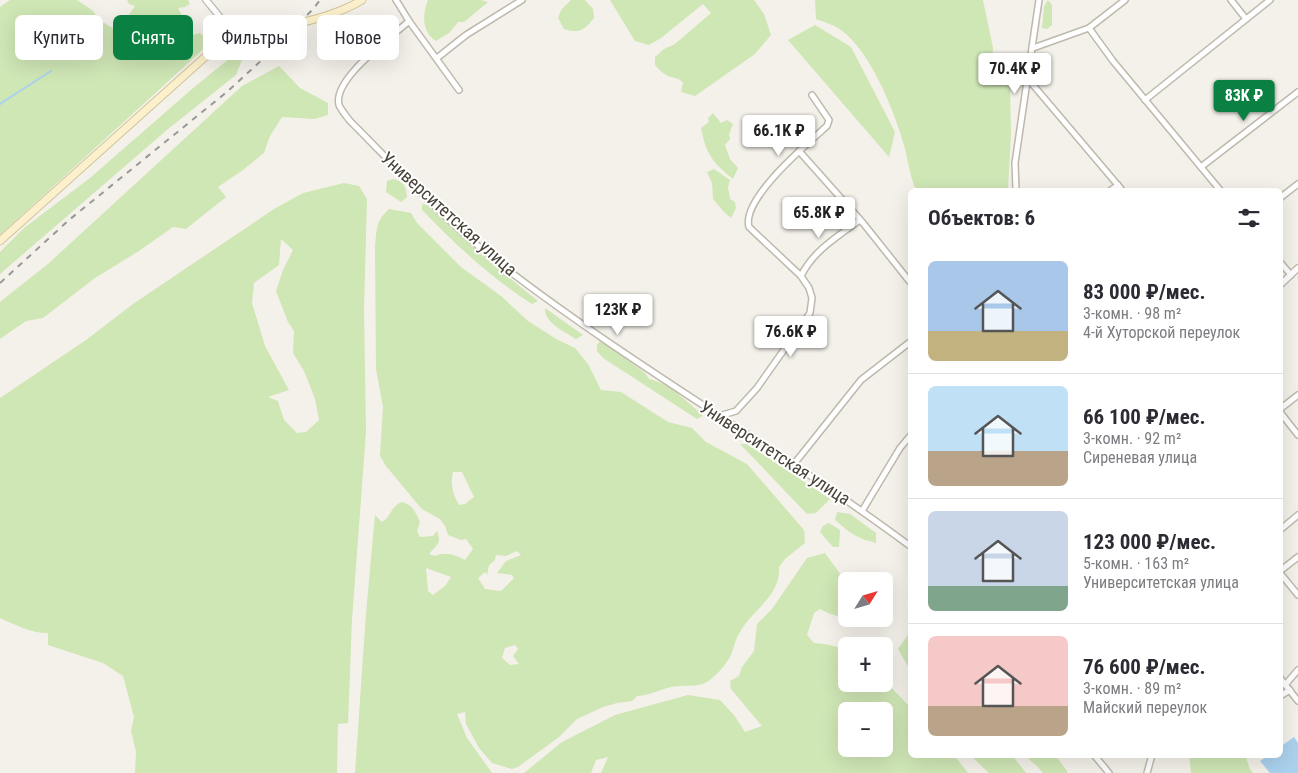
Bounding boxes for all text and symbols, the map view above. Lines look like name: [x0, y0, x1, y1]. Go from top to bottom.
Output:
chip: Купить: [15, 15, 103, 60]
chip: Снять: [113, 15, 193, 60]
chip: Фильтры: [203, 15, 307, 60]
chip: Новое: [317, 15, 399, 60]
pin: 70.4K ₽: [969, 52, 1061, 95]
text: 70.4K ₽: [989, 59, 1041, 78]
pin: 83K ₽: [1209, 80, 1279, 122]
text: 83K ₽: [1225, 86, 1263, 105]
pin: 66.1K ₽: [733, 114, 825, 157]
text: 66.1K ₽: [753, 121, 805, 140]
street label: Университетская улица: [377, 147, 522, 280]
pin: 65.8K ₽: [773, 196, 865, 239]
text: 65.8K ₽: [793, 203, 845, 222]
icon: filters: [1235, 204, 1263, 232]
text: Объектов: 6: [928, 206, 1035, 230]
text: 83 000 ₽/мес.: [1083, 280, 1206, 304]
icon: home: [968, 281, 1028, 341]
pin: 123K ₽: [577, 294, 659, 336]
text: 123K ₽: [595, 300, 641, 319]
text: 3-комн. · 98 m²: [1083, 304, 1181, 323]
pin: 76.6K ₽: [745, 316, 837, 358]
text: 76.6K ₽: [765, 322, 817, 341]
text: 4-й Хуторской переулок: [1083, 323, 1240, 342]
street label: Университетская улица: [696, 396, 855, 509]
text: 66 100 ₽/мес.: [1083, 405, 1206, 429]
icon: home: [968, 406, 1028, 466]
text: 3-комн. · 92 m²: [1083, 429, 1181, 448]
text: Сиреневая улица: [1083, 448, 1197, 467]
text: 123 000 ₽/мес.: [1083, 530, 1216, 554]
icon: home: [968, 531, 1028, 591]
text: 5-комн. · 163 m²: [1083, 554, 1189, 573]
north arrow: [838, 572, 892, 628]
map controls: [838, 572, 893, 757]
text: Университетская улица: [1083, 573, 1239, 592]
button: +: [838, 637, 893, 692]
text: 76 600 ₽/мес.: [1083, 655, 1206, 679]
icon: home: [968, 656, 1028, 716]
text: 3-комн. · 89 m²: [1083, 679, 1181, 698]
text: Майский переулок: [1083, 698, 1207, 717]
button: −: [838, 702, 893, 757]

